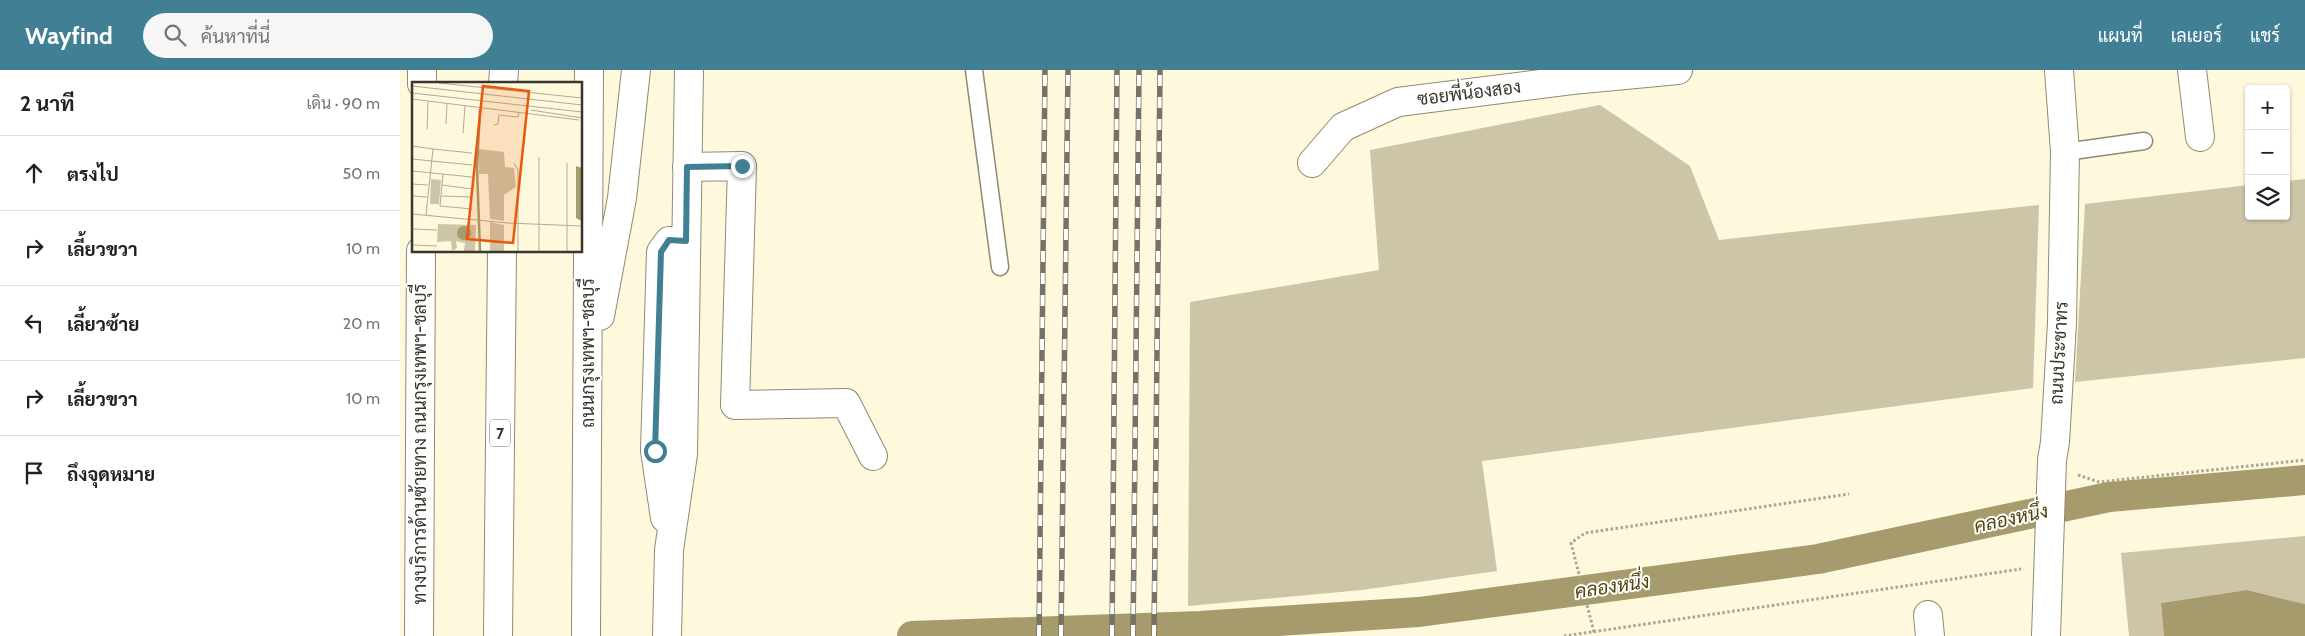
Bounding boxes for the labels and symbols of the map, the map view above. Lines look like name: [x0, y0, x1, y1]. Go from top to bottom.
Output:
street label: ซอยพี่น้องสอง: [1415, 71, 1522, 110]
inset map: [412, 82, 582, 252]
route end: [731, 155, 754, 178]
street label: ถนนกรุงเทพฯ-ชลบุรี: [575, 278, 600, 428]
street label: ทางบริการด้านซ้ายทาง ถนนกรุงเทพฯ-ชลบุรี: [407, 283, 432, 604]
street label: ถนนประชาทร: [2045, 300, 2073, 405]
road number: 7: [490, 419, 510, 446]
route start: [644, 440, 667, 463]
water label: คลองหนึ่ง: [1971, 494, 2051, 538]
water label: คลองหนึ่ง: [1572, 564, 1651, 603]

